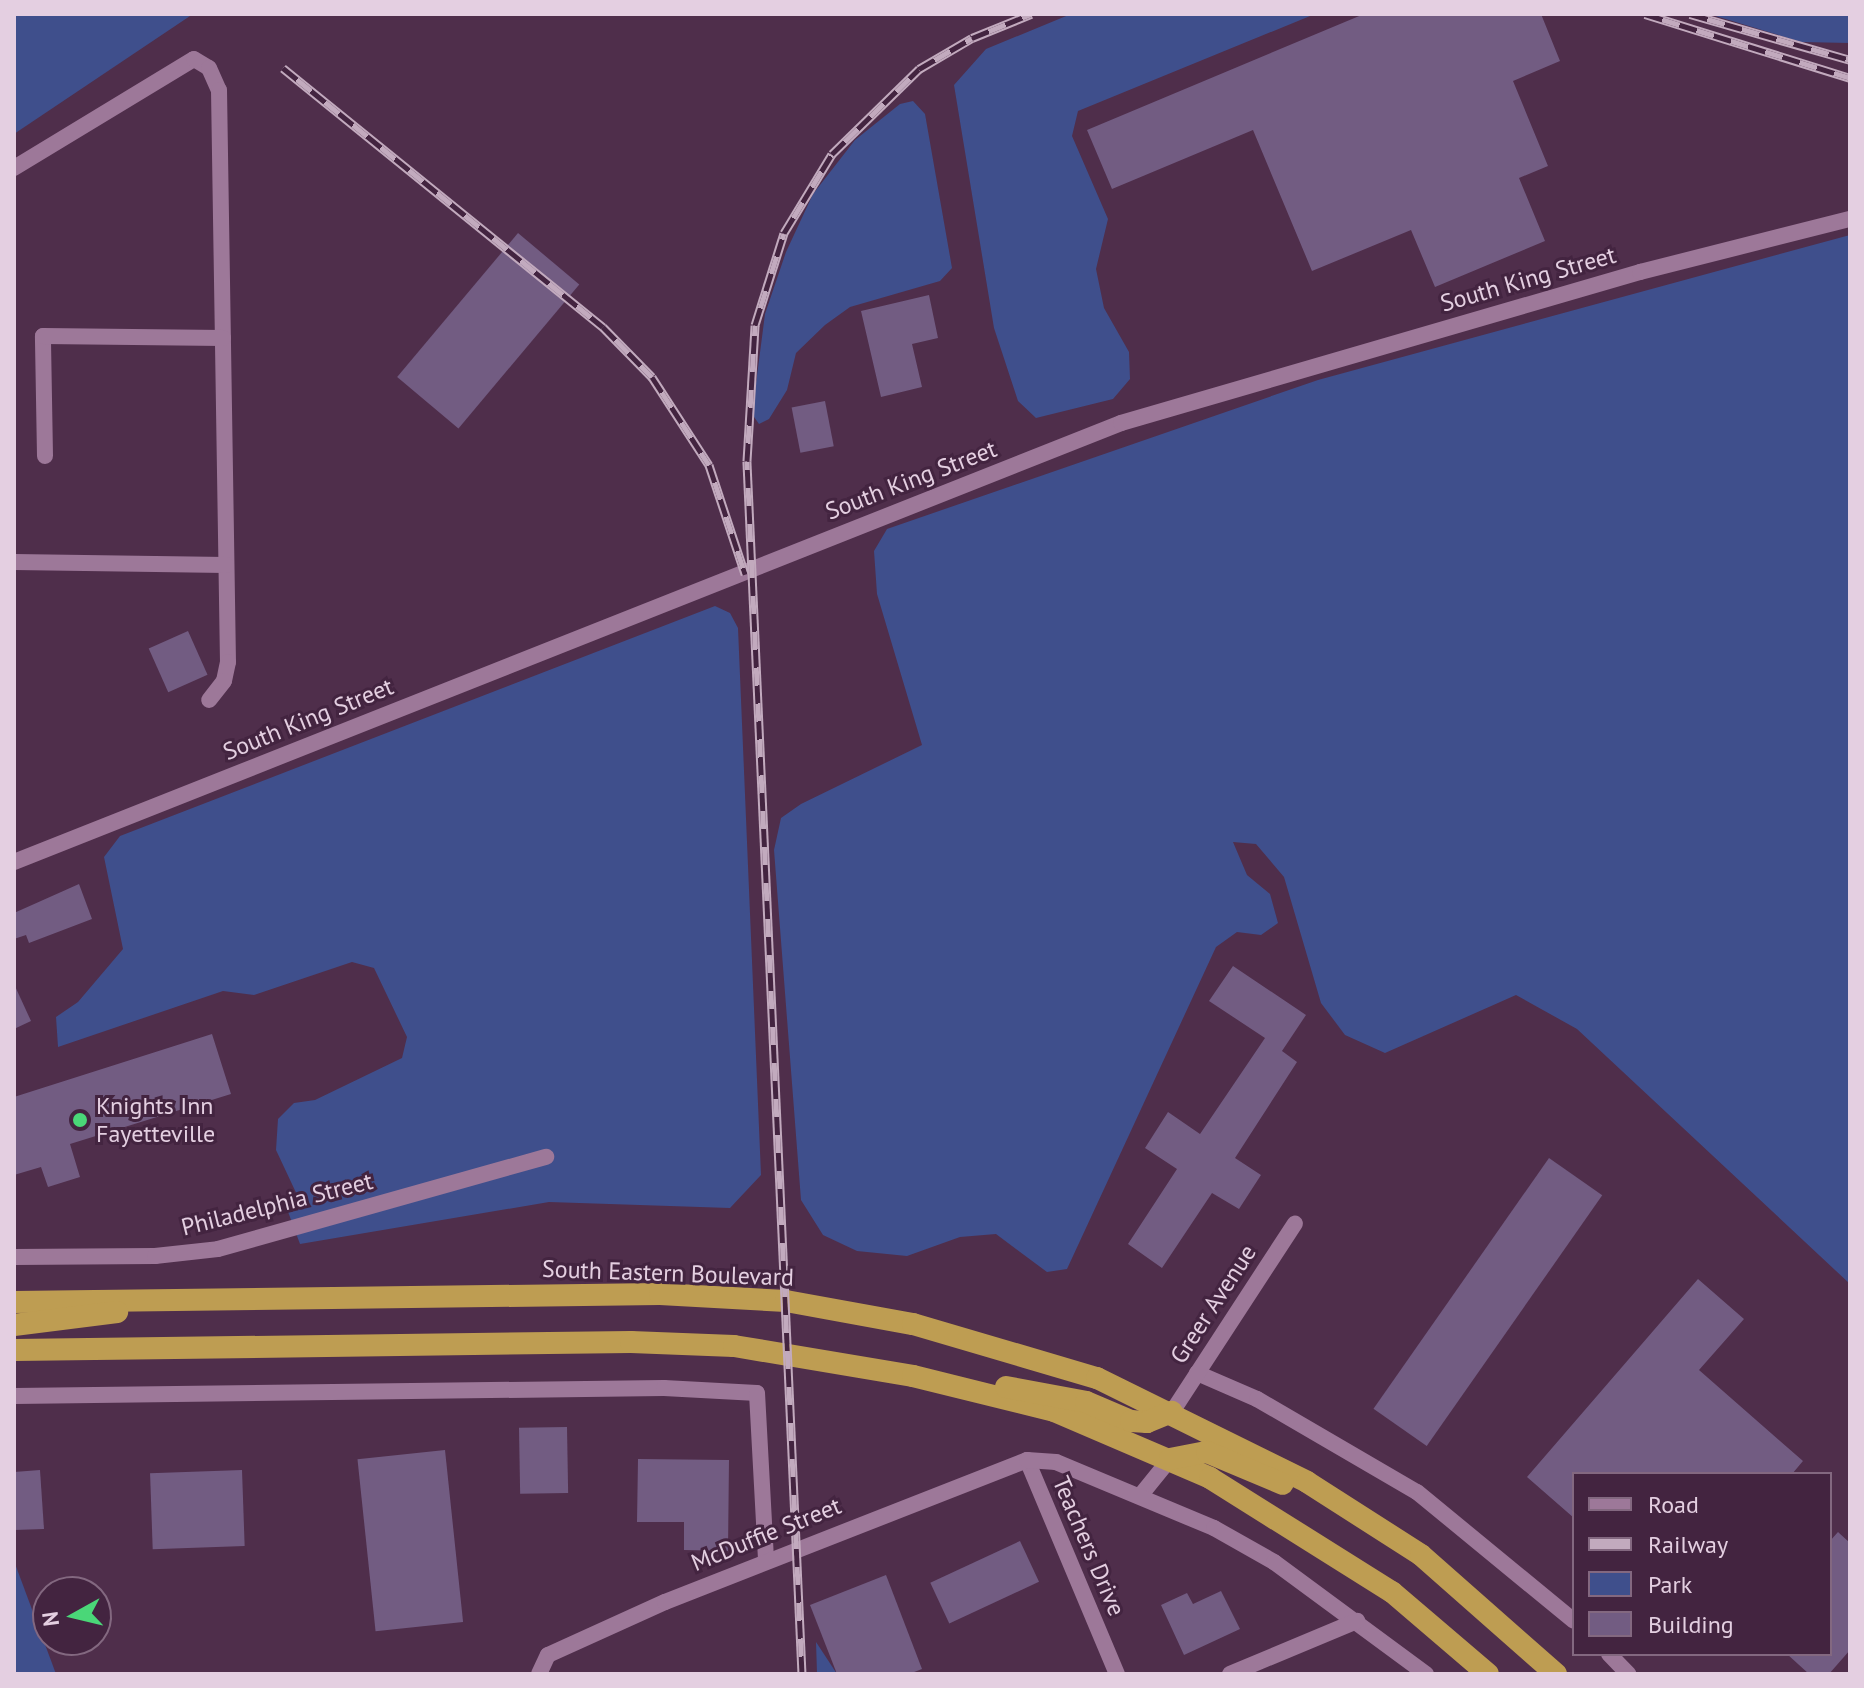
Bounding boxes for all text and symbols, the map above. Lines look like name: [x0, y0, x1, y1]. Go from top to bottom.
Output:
street label: South King Street: [1437, 240, 1619, 318]
street label: South King Street: [821, 434, 1001, 526]
street label: South King Street: [219, 672, 397, 766]
place label: Knights Inn Fayetteville: [96, 1092, 215, 1148]
marker: Knights Inn Fayetteville: [71, 1111, 89, 1129]
street label: Philadelphia Street: [178, 1166, 376, 1242]
street label: Greer Avenue: [1164, 1239, 1262, 1369]
street label: South Eastern Boulevard: [542, 1254, 794, 1292]
street label: Teachers Drive: [1047, 1472, 1131, 1620]
legend: [1572, 1472, 1832, 1656]
text: Road: [1648, 1489, 1699, 1520]
street label: McDuffie Street: [687, 1491, 845, 1577]
text: Railway: [1648, 1529, 1728, 1560]
text: Park: [1648, 1569, 1692, 1600]
north arrow: [32, 1576, 112, 1656]
text: Building: [1648, 1609, 1734, 1640]
text: N: [35, 1610, 65, 1628]

